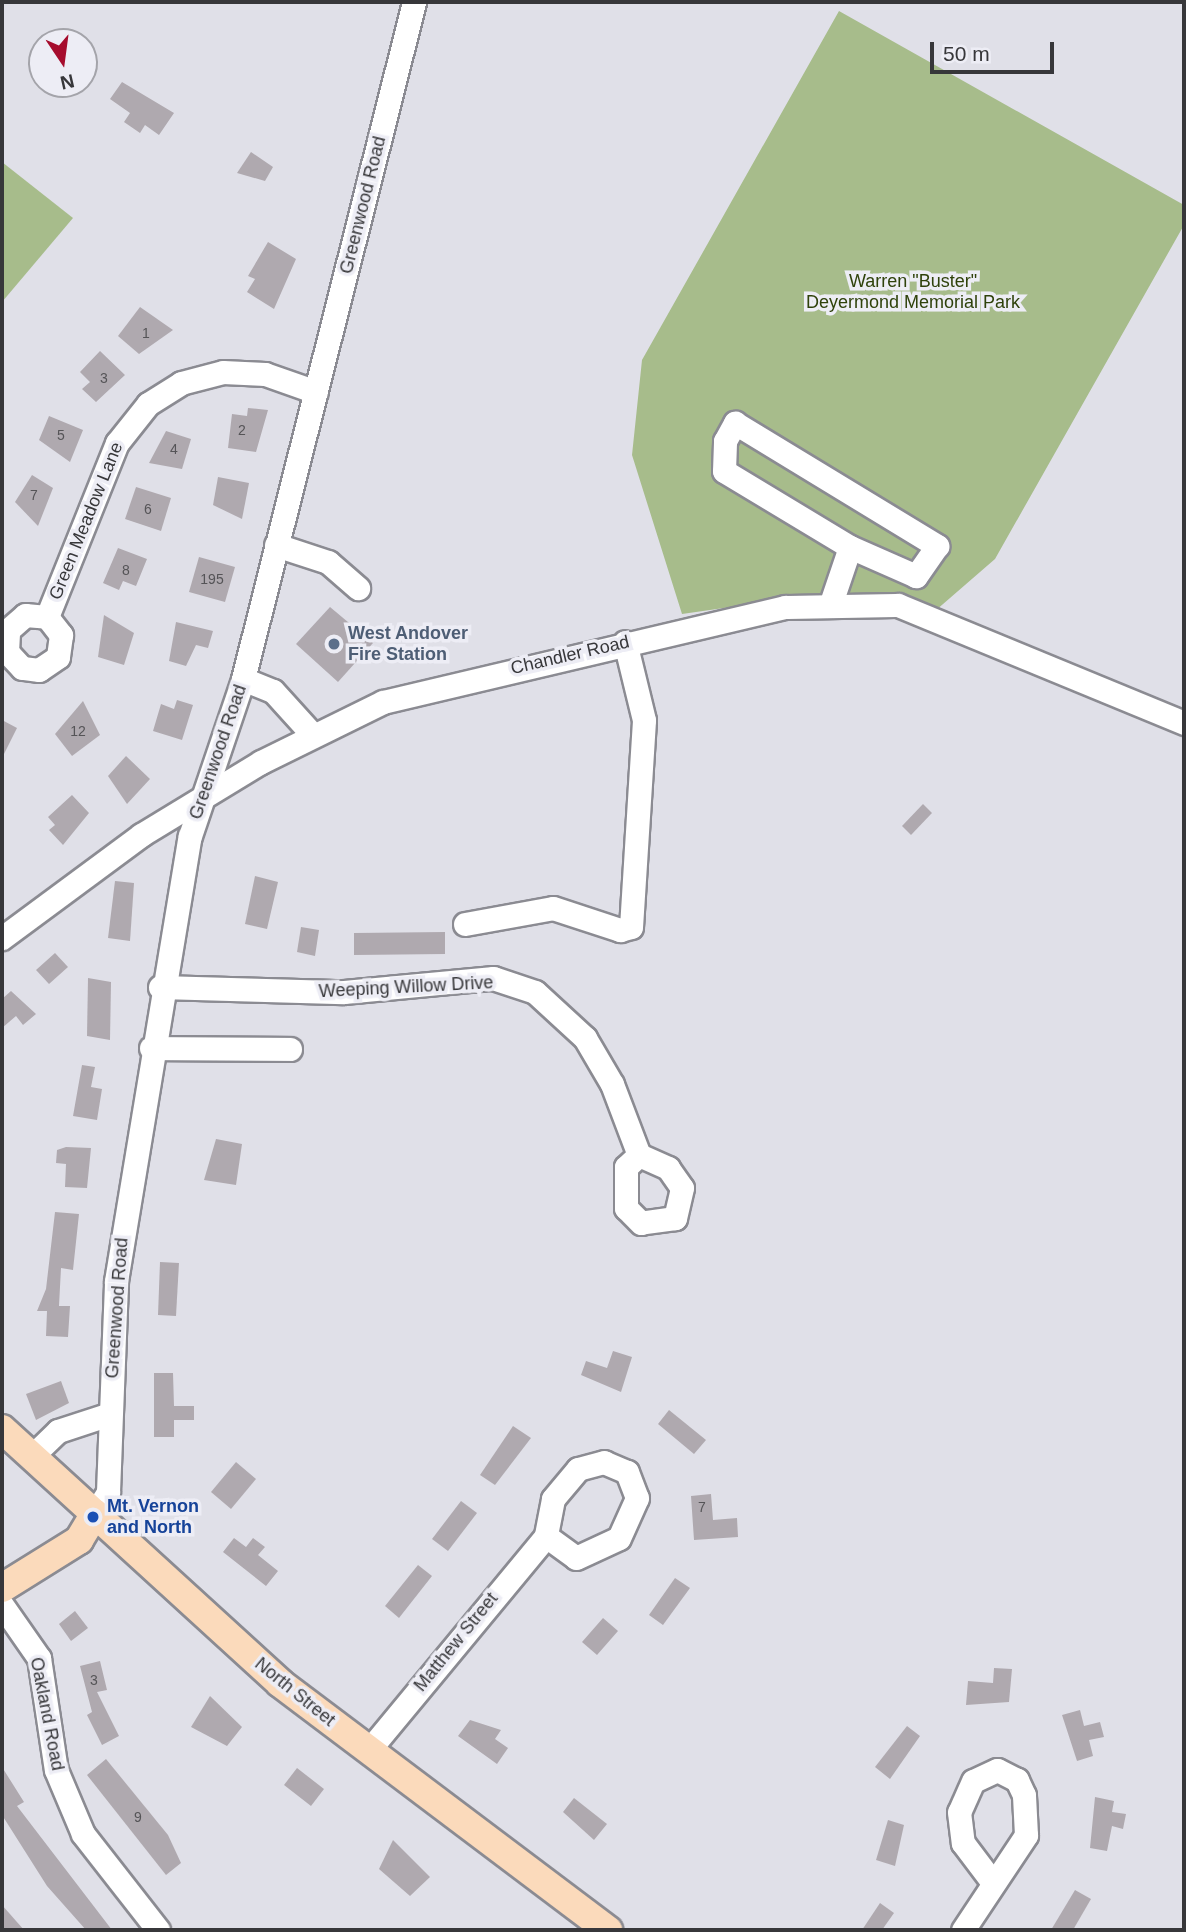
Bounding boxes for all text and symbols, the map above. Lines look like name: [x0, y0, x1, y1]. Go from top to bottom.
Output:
north arrow: [28, 28, 98, 98]
scale bar: [934, 28, 1058, 72]
text: 50 m: [943, 42, 990, 65]
text: N: [58, 70, 76, 94]
street label: Greenwood Road: [335, 134, 391, 276]
park label: Warren "Buster" Deyermond Memorial Park: [806, 271, 1020, 314]
house number: 1: [142, 325, 150, 341]
house number: 3: [100, 370, 108, 386]
house number: 2: [238, 422, 246, 438]
house number: 5: [57, 427, 65, 443]
street label: Green Meadow Lane: [44, 439, 128, 603]
house number: 4: [170, 441, 178, 457]
house number: 7: [30, 487, 38, 503]
house number: 6: [144, 501, 152, 517]
house number: 8: [122, 562, 130, 578]
house number: 195: [200, 571, 224, 587]
place label: West Andover Fire Station: [348, 623, 469, 666]
street label: Chandler Road: [509, 631, 631, 679]
marker: West Andover Fire Station: [326, 636, 342, 652]
street label: Greenwood Road: [185, 682, 251, 822]
house number: 12: [70, 723, 86, 739]
street label: Weeping Willow Drive: [318, 972, 494, 1002]
street label: Greenwood Road: [101, 1237, 133, 1379]
place label: Mt. Vernon and North: [107, 1496, 199, 1538]
house number: 7: [698, 1499, 706, 1515]
marker: Mt. Vernon and North: [85, 1509, 101, 1525]
street label: Matthew Street: [410, 1588, 502, 1696]
street label: North Street: [250, 1653, 340, 1731]
street label: Oakland Road: [25, 1655, 69, 1773]
house number: 3: [90, 1672, 98, 1688]
house number: 9: [134, 1809, 142, 1825]

